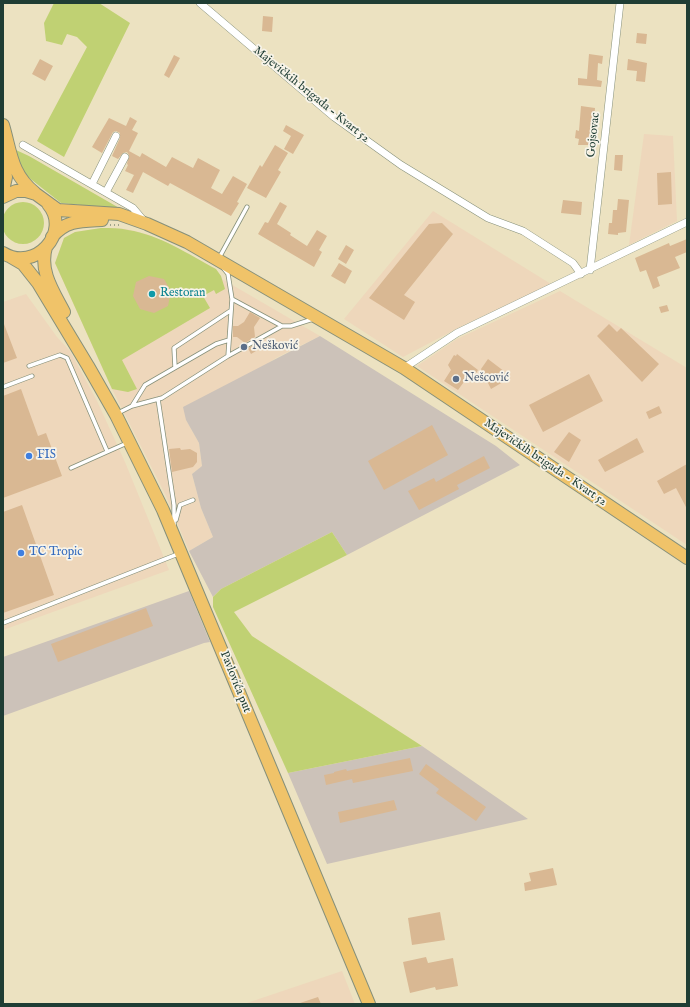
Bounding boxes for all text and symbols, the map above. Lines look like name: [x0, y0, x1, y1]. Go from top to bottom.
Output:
street label: Majevičkih brigada - Kvart 52: [250, 44, 372, 146]
street label: Gojsovac: [584, 112, 604, 158]
place label: Restoran: [160, 287, 205, 301]
marker: Restoran: [147, 289, 157, 299]
place label: Nešković: [252, 340, 298, 354]
marker: Nešković: [239, 342, 249, 352]
place label: Nešcović: [464, 372, 509, 386]
marker: Nešcović: [451, 374, 461, 384]
street label: Majevičkih brigada - Kvart 52: [481, 416, 609, 510]
place label: FIS: [37, 449, 56, 463]
marker: FIS: [24, 451, 34, 461]
place label: TC Tropic: [29, 546, 82, 560]
marker: TC Tropic: [16, 548, 26, 558]
street label: Pavlovića put: [216, 649, 254, 715]

